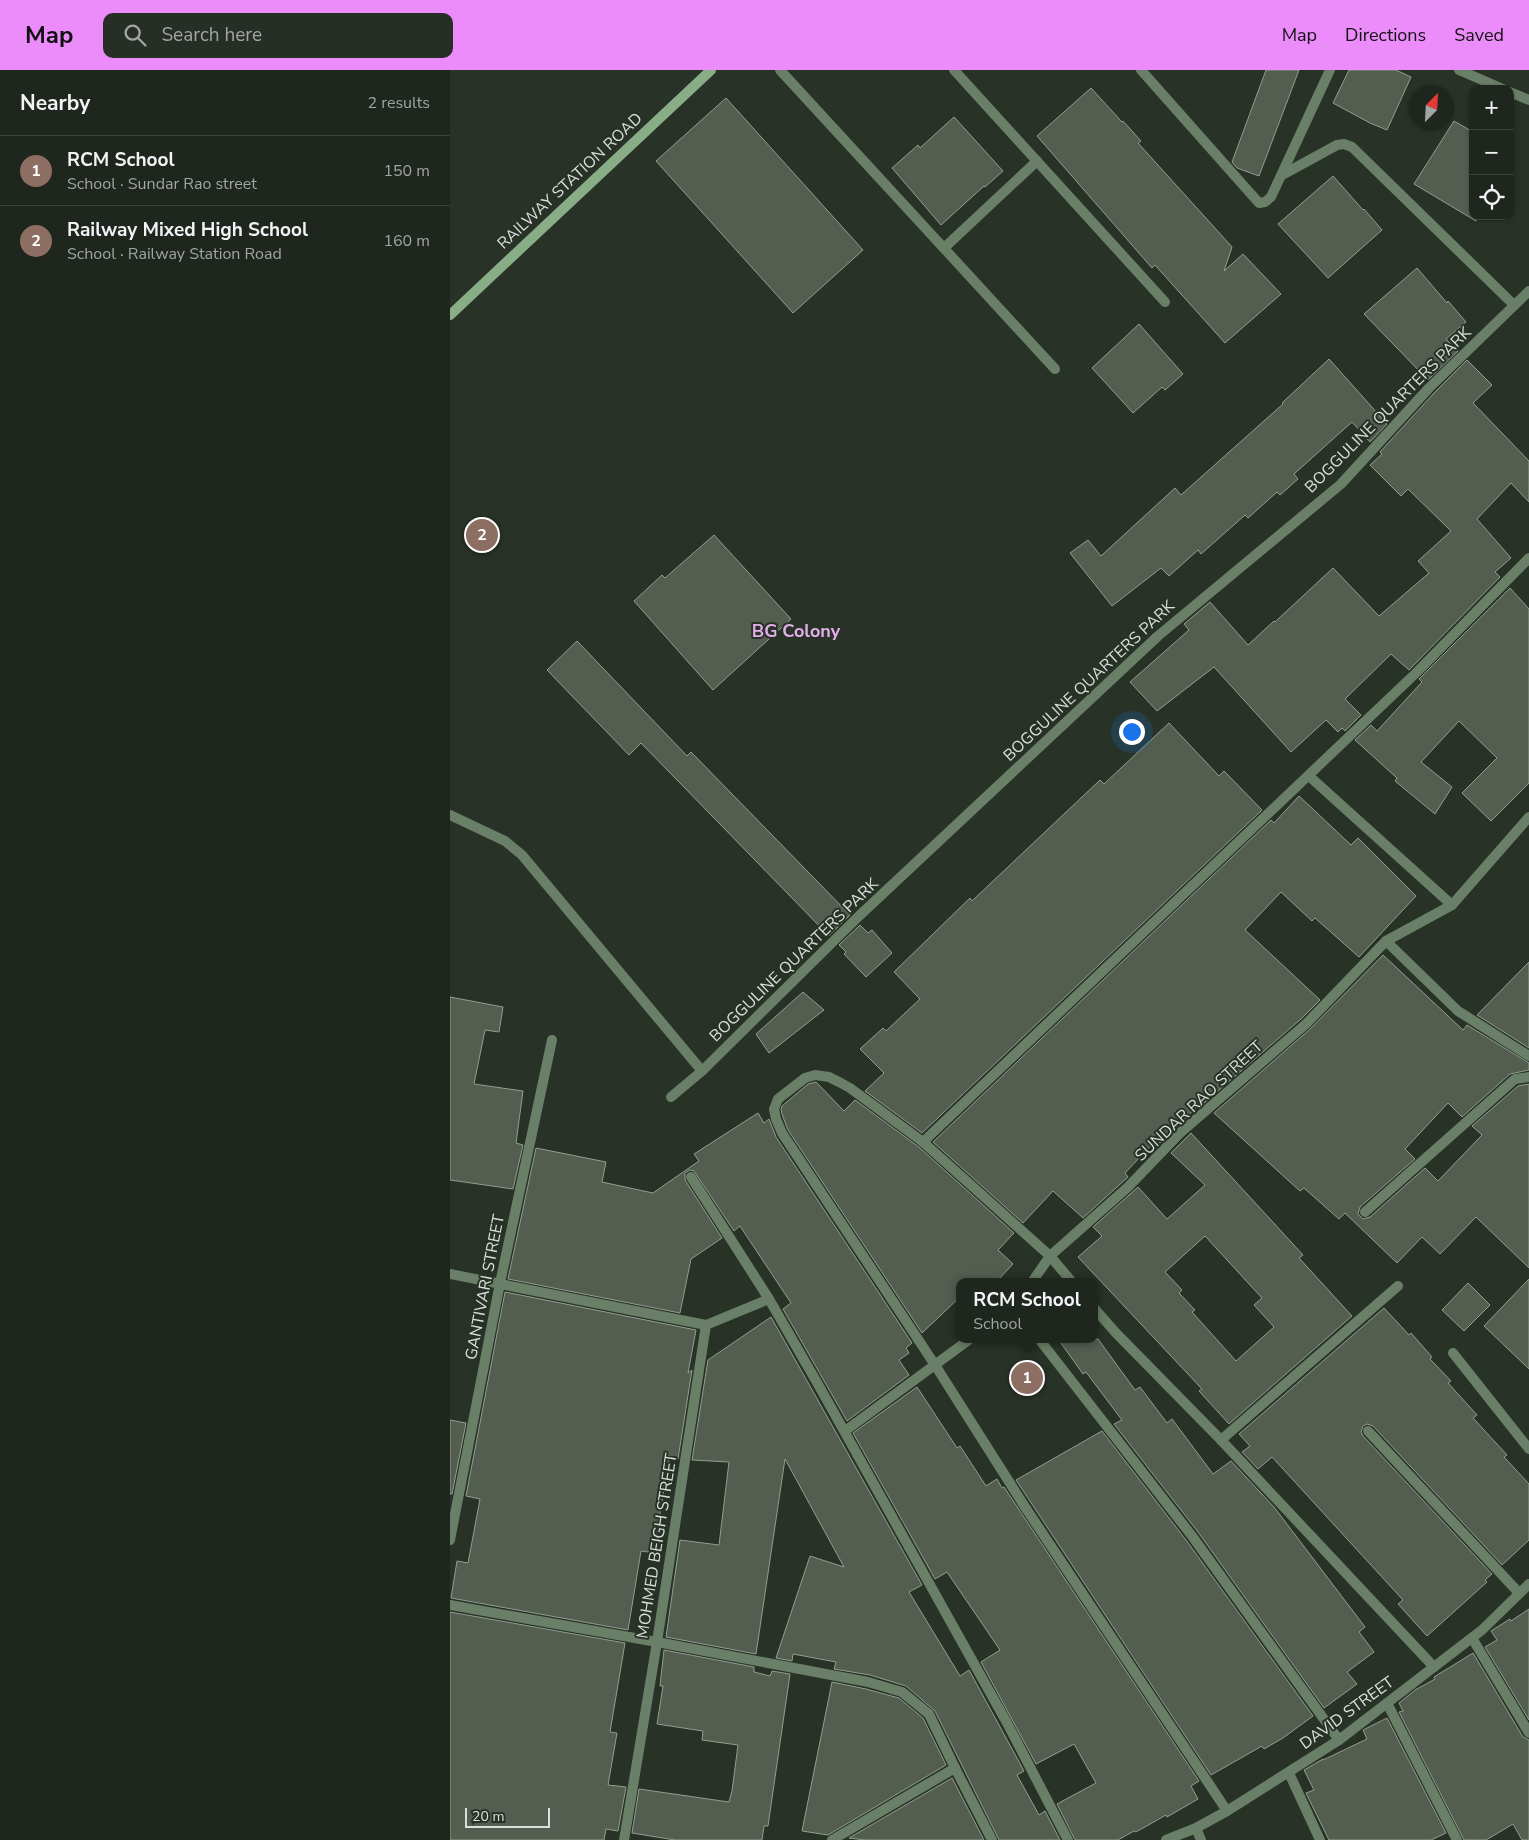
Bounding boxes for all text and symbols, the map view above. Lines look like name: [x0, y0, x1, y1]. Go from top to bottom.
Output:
search box: [103, 13, 453, 58]
text: Map: [25, 19, 73, 51]
icon: search: [121, 21, 149, 49]
text: Search here: [161, 22, 262, 48]
text: Map: [1282, 23, 1317, 47]
text: Directions: [1345, 23, 1426, 47]
text: Saved: [1454, 23, 1504, 47]
north arrow: [1409, 85, 1454, 130]
map controls: [1469, 85, 1514, 220]
button: +: [1469, 85, 1514, 130]
text: Nearby: [20, 89, 90, 117]
text: 2 results: [368, 92, 430, 114]
street label: RAILWAY STATION ROAD: [493, 108, 647, 254]
button: −: [1469, 130, 1514, 175]
text: RCM School: [67, 147, 174, 173]
text: 1: [31, 160, 41, 182]
text: 150 m: [383, 160, 430, 182]
text: School · Sundar Rao street: [67, 173, 257, 195]
button: locate: [1469, 175, 1514, 220]
text: Railway Mixed High School: [67, 217, 308, 243]
text: 2: [31, 230, 41, 252]
text: 160 m: [383, 230, 430, 252]
text: School · Railway Station Road: [67, 243, 282, 265]
street label: BOGGULINE QUARTERS PARK: [1300, 321, 1477, 498]
pin: 2: [466, 516, 498, 554]
street label: BOGGULINE QUARTERS PARK: [999, 595, 1180, 766]
district label: BG Colony: [752, 619, 841, 643]
your location: [1119, 719, 1145, 745]
street label: BOGGULINE QUARTERS PARK: [705, 873, 884, 1047]
street label: SUNDAR RAO STREET: [1130, 1035, 1268, 1166]
street label: GANTIVARI STREET: [460, 1212, 510, 1362]
popup: [956, 1278, 1098, 1343]
text: RCM School: [973, 1287, 1081, 1313]
text: School: [973, 1313, 1022, 1335]
pin: 1: [1011, 1359, 1043, 1397]
street label: MOHMED BEIGH STREET: [631, 1451, 683, 1640]
street label: DAVID STREET: [1295, 1671, 1399, 1755]
scale bar: [465, 1805, 550, 1828]
text: 20 m: [472, 1807, 504, 1826]

